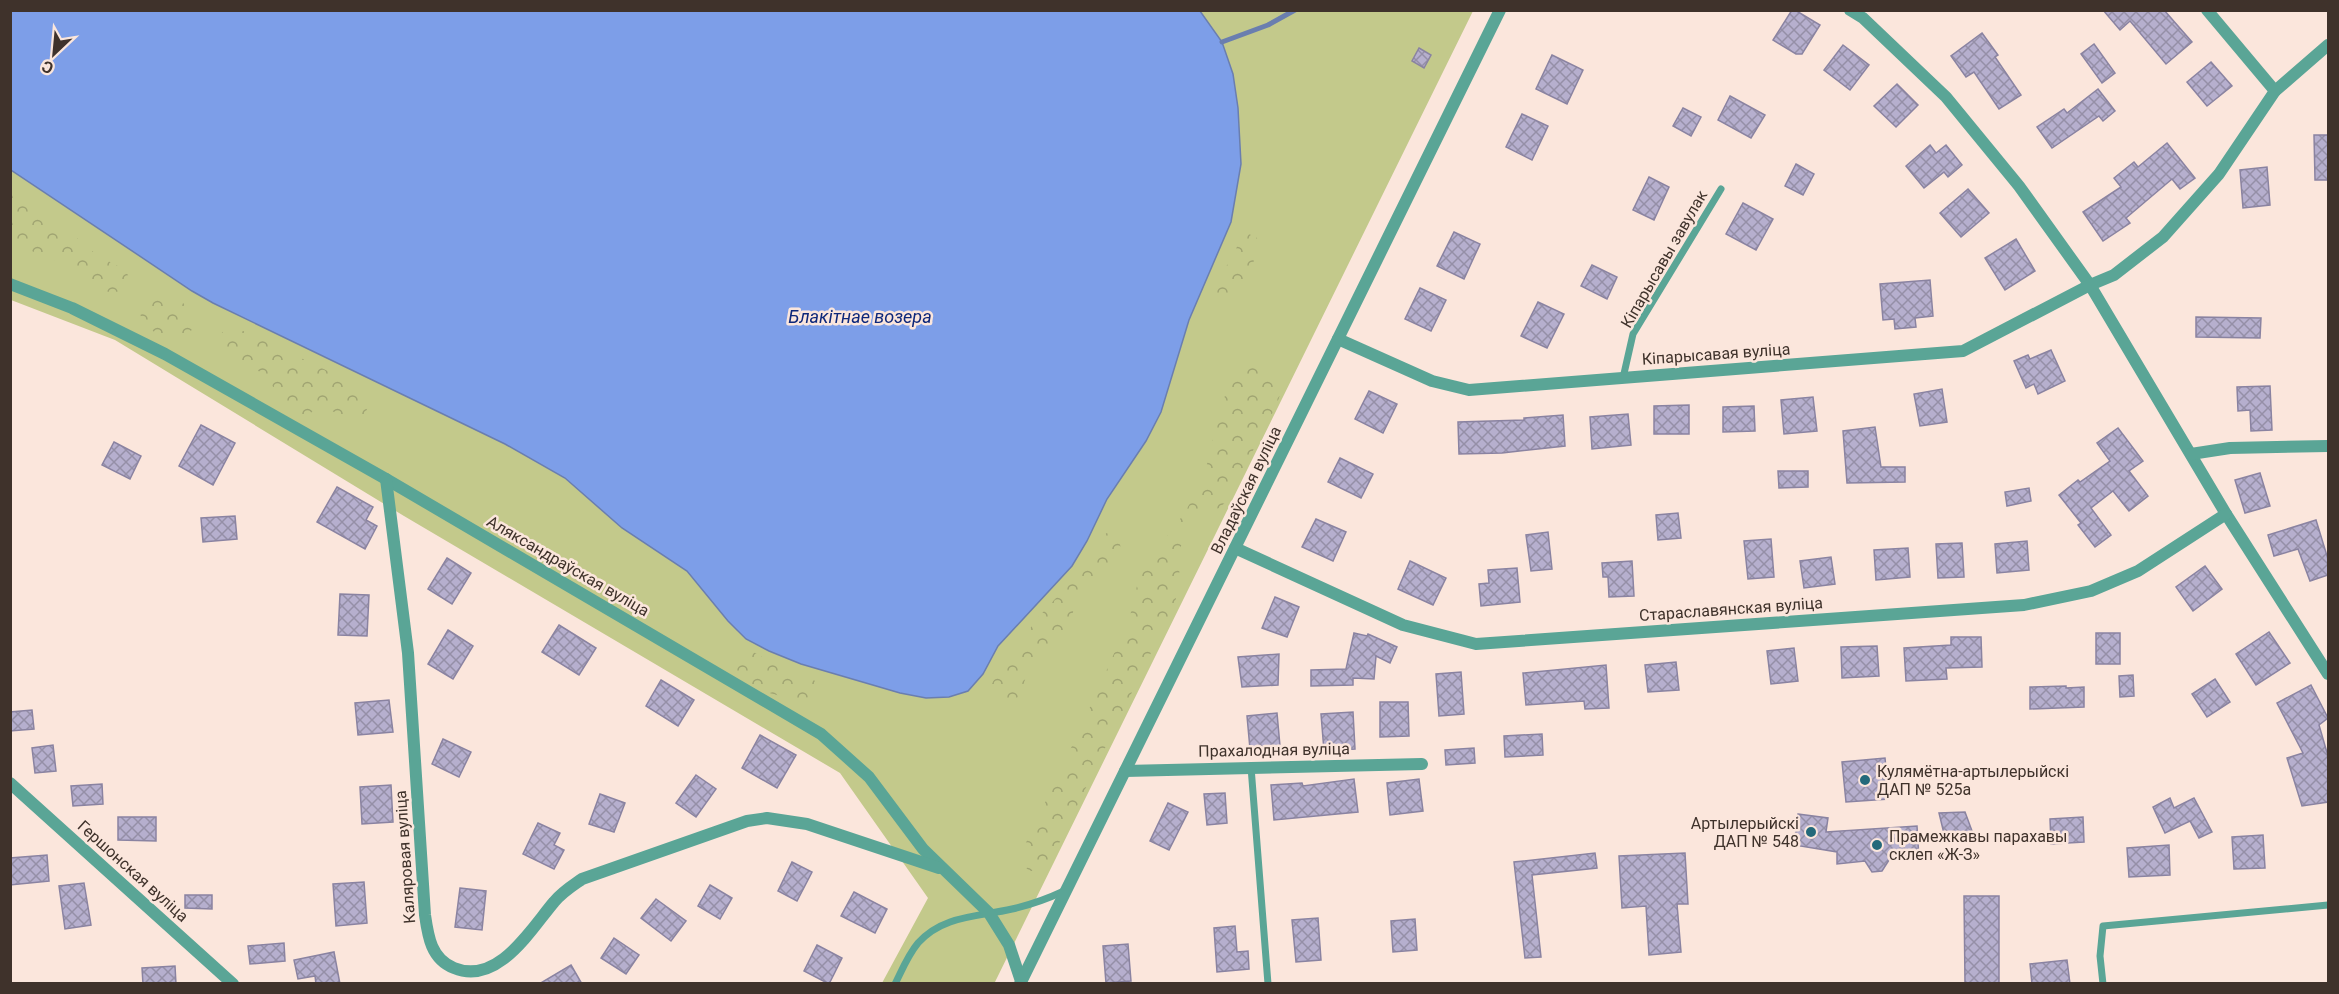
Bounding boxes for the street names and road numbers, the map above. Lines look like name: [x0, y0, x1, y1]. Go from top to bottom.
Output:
street label: Кіпарысавы завулак: [1617, 186, 1711, 331]
street label: Кіпарысавая вуліца: [1641, 339, 1791, 369]
street label: Владаўская вуліца: [1207, 423, 1285, 557]
street label: Аляксандраўская вуліца: [483, 512, 653, 620]
street label: Стараславянская вуліца: [1639, 593, 1823, 625]
street label: Прахалодная вуліца: [1198, 739, 1350, 761]
street label: Каляровая вуліца: [391, 790, 419, 924]
street label: Гершонская вуліца: [74, 816, 192, 926]

